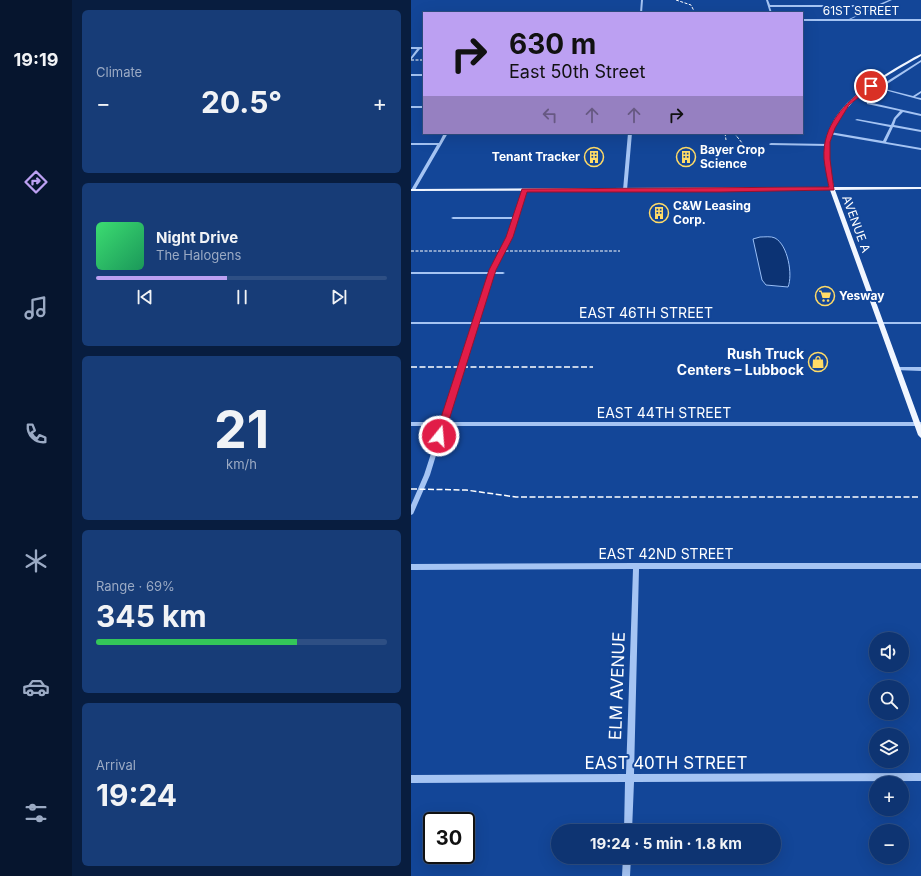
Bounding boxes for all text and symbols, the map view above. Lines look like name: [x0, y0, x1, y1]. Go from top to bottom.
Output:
street label: 61ST STREET: [823, 3, 899, 18]
text: 630 m: [509, 27, 596, 61]
icon: right: [443, 28, 495, 80]
text: 19:19: [14, 49, 58, 70]
text: East 50th Street: [509, 61, 645, 82]
text: Climate: [96, 64, 142, 80]
pin: [854, 69, 888, 103]
icon: arrive: [860, 75, 882, 97]
text: 20.5°: [201, 84, 282, 120]
text: −: [96, 90, 111, 116]
text: +: [372, 90, 387, 116]
icon: left: [539, 104, 561, 126]
icon: ahead: [581, 104, 603, 126]
icon: ahead: [623, 104, 645, 126]
icon: right: [665, 104, 687, 126]
place label: Bayer Crop Science: [700, 142, 765, 171]
building icon: Tenant Tracker: [583, 146, 605, 168]
building icon: Bayer Crop Science: [675, 146, 697, 168]
place label: Tenant Tracker: [492, 149, 580, 164]
icon: directions: [22, 168, 50, 196]
street label: AVENUE A: [839, 193, 874, 254]
place label: C&W Leasing Corp.: [673, 198, 751, 227]
building icon: C&W Leasing Corp.: [648, 202, 670, 224]
text: Night Drive: [156, 228, 238, 247]
text: The Halogens: [156, 247, 241, 263]
supermarket icon: Yesway: [814, 285, 836, 307]
icon: previous: [134, 286, 156, 308]
icon: pause: [231, 286, 253, 308]
icon: next: [328, 286, 350, 308]
place label: Yesway: [839, 288, 885, 303]
icon: music: [22, 294, 50, 322]
street label: EAST 46TH STREET: [579, 304, 713, 321]
place label: Rush Truck Centers – Lubbock: [677, 345, 805, 378]
shop icon: Rush Truck Centers – Lubbock: [807, 351, 829, 373]
text: 21: [214, 398, 269, 461]
street label: EAST 44TH STREET: [597, 404, 731, 421]
position arrow: [418, 415, 460, 457]
icon: phone: [22, 420, 50, 448]
text: km/h: [226, 456, 257, 472]
street label: EAST 42ND STREET: [598, 545, 734, 562]
icon: climate: [22, 547, 50, 575]
text: Range · 69%: [96, 578, 175, 594]
text: 345 km: [96, 598, 207, 634]
street label: ELM AVENUE: [605, 632, 629, 740]
map controls: [869, 632, 909, 864]
button: sound: [869, 632, 909, 672]
icon: car: [22, 673, 50, 701]
button: search: [869, 680, 909, 720]
button: layers: [869, 728, 909, 768]
street label: EAST 40TH STREET: [585, 753, 747, 773]
text: Arrival: [96, 757, 136, 773]
button: +: [869, 776, 909, 816]
text: 19:24: [96, 777, 177, 813]
icon: filters: [22, 799, 50, 827]
speed limit sign: 30: [423, 812, 475, 864]
button: −: [869, 824, 909, 864]
text: 19:24 · 5 min · 1.8 km: [590, 834, 742, 853]

